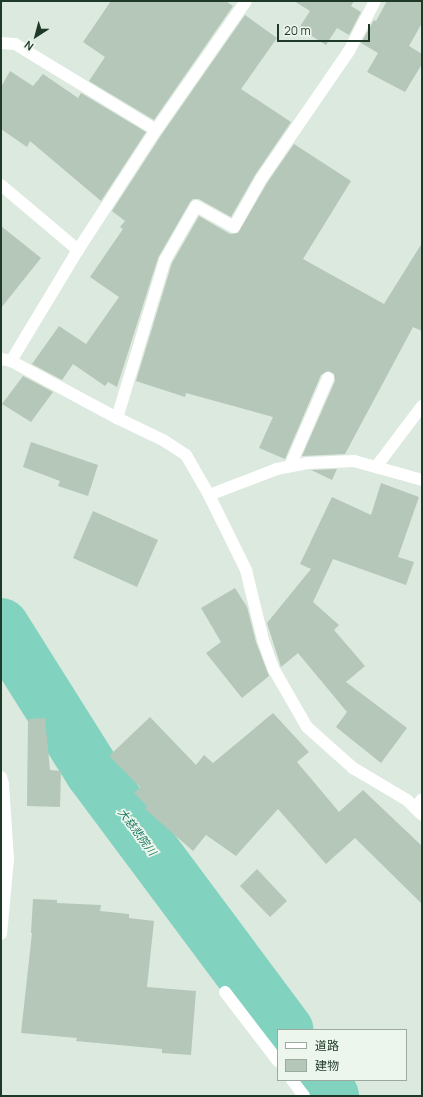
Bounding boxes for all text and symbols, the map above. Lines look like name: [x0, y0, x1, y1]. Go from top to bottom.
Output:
north arrow: [16, 16, 56, 56]
scale bar: [279, 16, 372, 42]
text: 20 m: [284, 22, 311, 39]
text: N: [21, 38, 36, 55]
water label: 大慈悲院川: [115, 806, 159, 858]
legend: [277, 1029, 407, 1081]
text: 道路: [315, 1037, 339, 1054]
text: 建物: [315, 1057, 339, 1074]

